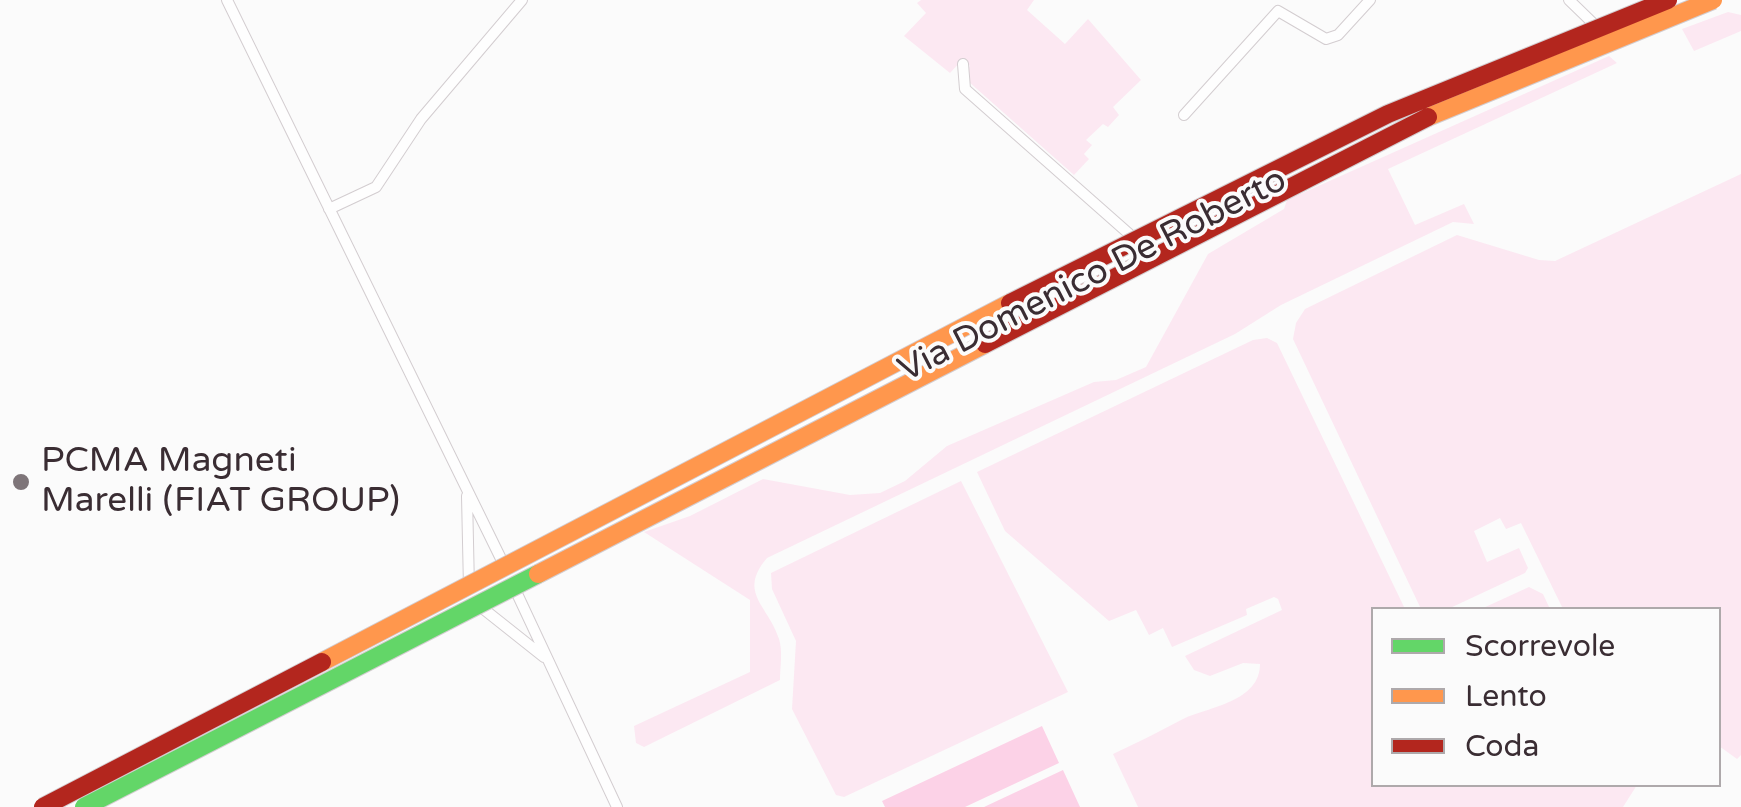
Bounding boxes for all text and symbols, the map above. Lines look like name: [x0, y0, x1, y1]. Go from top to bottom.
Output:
street label: Via Domenico De Roberto: [892, 160, 1294, 392]
place label: PCMA Magneti Marelli (FIAT GROUP): [41, 441, 400, 523]
marker: PCMA Magneti Marelli (FIAT GROUP): [10, 471, 32, 493]
legend: [1371, 607, 1721, 787]
text: Scorrevole: [1465, 628, 1615, 665]
text: Lento: [1465, 678, 1547, 715]
text: Coda: [1465, 728, 1539, 765]

